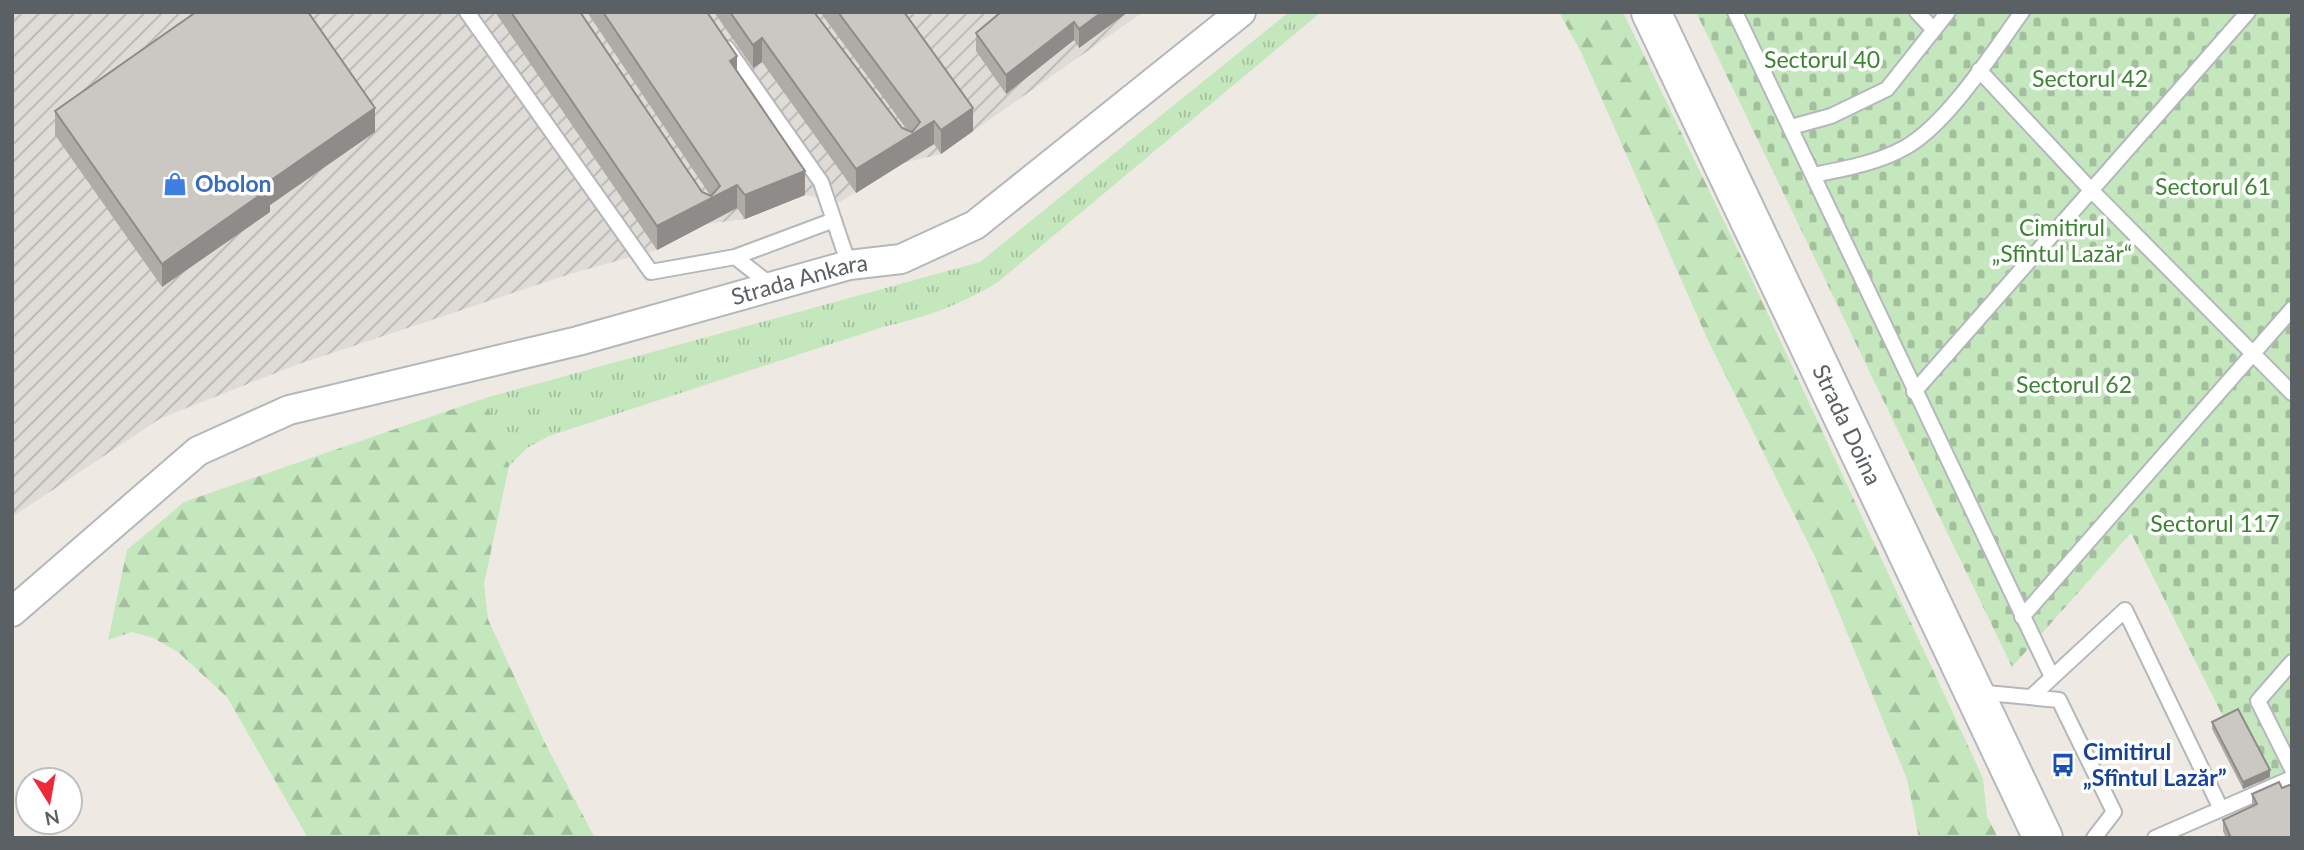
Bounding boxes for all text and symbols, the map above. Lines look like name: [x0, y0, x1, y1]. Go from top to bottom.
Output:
park label: Sectorul 40: [1764, 45, 1880, 73]
park label: Sectorul 42: [2032, 64, 2148, 92]
place label: Obolon: [195, 169, 272, 197]
shop icon: Obolon: [161, 170, 189, 198]
park label: Sectorul 61: [2155, 172, 2271, 200]
park label: Cimitirul „Sfîntul Lazăr“: [1992, 213, 2132, 267]
street label: Strada Ankara: [728, 248, 869, 310]
street label: Strada Doina: [1807, 360, 1888, 489]
park label: Sectorul 62: [2016, 370, 2132, 398]
park label: Sectorul 117: [2150, 509, 2280, 537]
place label: Cimitirul „Sfîntul Lazăr”: [2083, 737, 2227, 791]
bus stop icon: Cimitirul „Sfîntul Lazăr”: [2049, 751, 2077, 779]
north arrow: [14, 766, 84, 836]
text: N: [43, 805, 62, 831]

